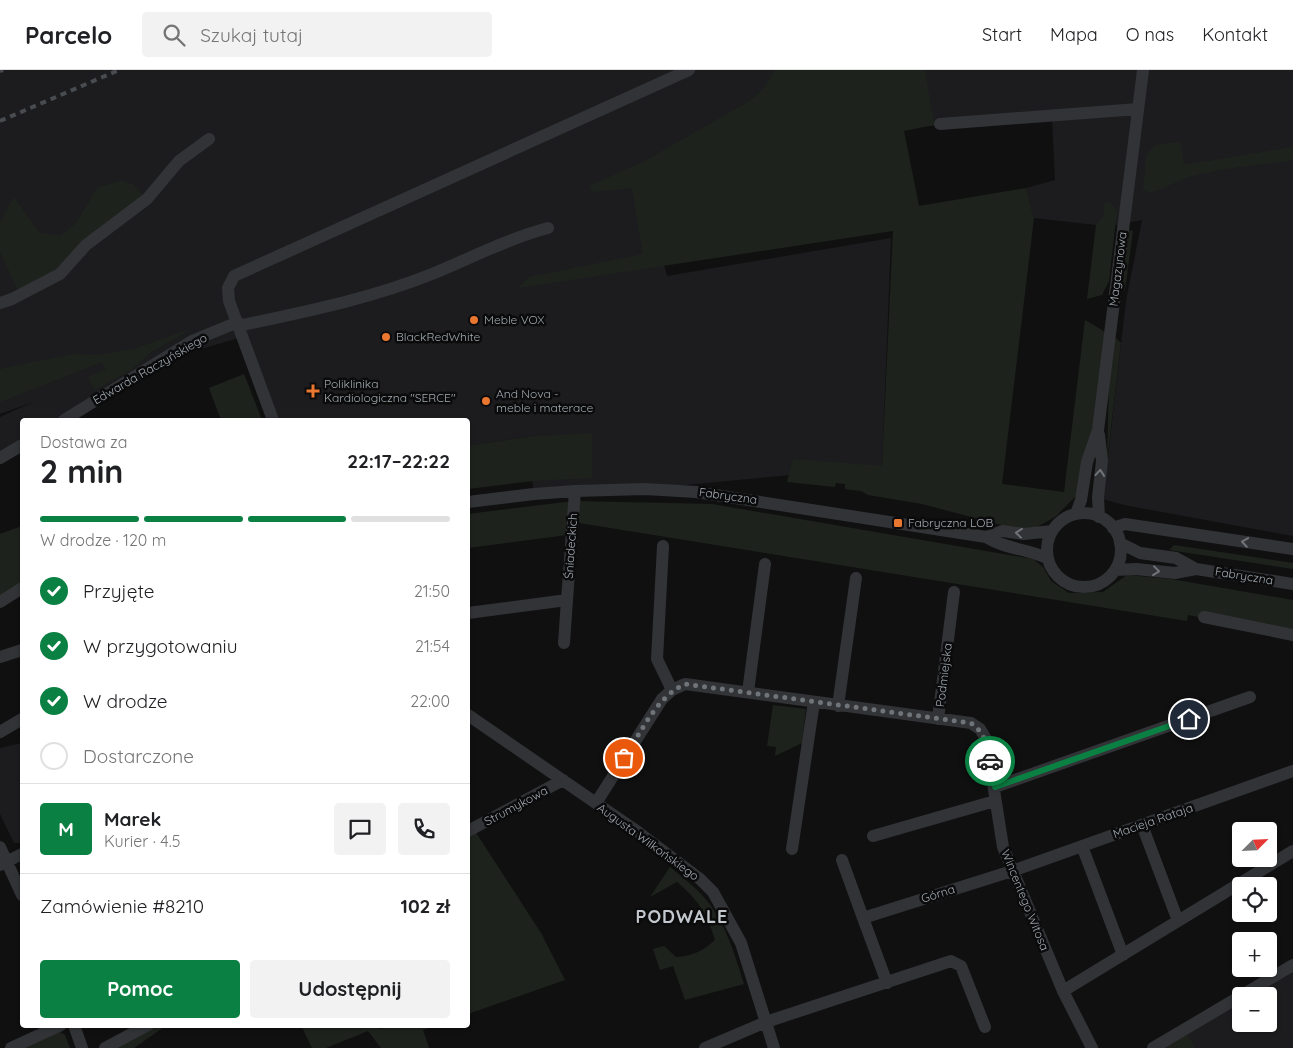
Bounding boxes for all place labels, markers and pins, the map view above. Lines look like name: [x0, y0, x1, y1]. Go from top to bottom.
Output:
place label: Meble VOX: [484, 312, 545, 327]
marker: Meble VOX: [468, 314, 480, 326]
place label: BlackRedWhite: [396, 329, 480, 344]
marker: BlackRedWhite: [380, 331, 392, 343]
place label: Poliklinika Kardiologiczna "SERCE": [324, 376, 456, 405]
marker: Poliklinika Kardiologiczna "SERCE": [306, 384, 320, 398]
place label: And Nova - meble i materace: [496, 386, 594, 415]
marker: And Nova - meble i materace: [480, 395, 492, 407]
place label: Fabryczna LOB: [908, 515, 993, 530]
marker: Fabryczna LOB: [892, 517, 904, 529]
pin: [1168, 698, 1210, 740]
pin: [603, 737, 645, 779]

